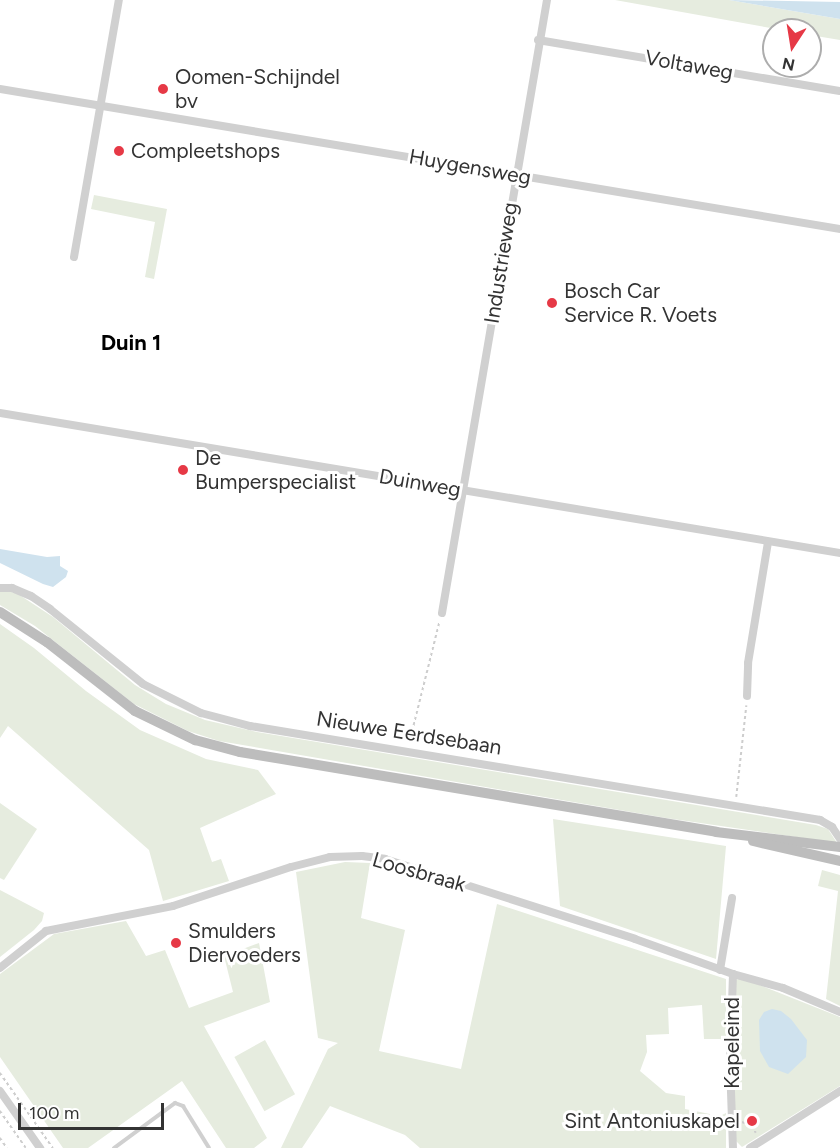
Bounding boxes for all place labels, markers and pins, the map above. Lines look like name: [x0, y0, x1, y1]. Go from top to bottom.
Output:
place label: Oomen-Schijndel bv: [175, 64, 340, 114]
marker: Oomen-Schijndel bv: [156, 82, 170, 96]
place label: Compleetshops: [131, 138, 280, 164]
marker: Compleetshops: [112, 144, 126, 158]
place label: Bosch Car Service R. Voets: [564, 278, 717, 328]
marker: Bosch Car Service R. Voets: [545, 296, 559, 310]
place label: De Bumperspecialist: [195, 445, 356, 495]
marker: De Bumperspecialist: [176, 463, 190, 477]
place label: Smulders Diervoeders: [188, 918, 301, 968]
marker: Smulders Diervoeders: [169, 936, 183, 950]
place label: Sint Antoniuskapel: [564, 1108, 740, 1134]
marker: Sint Antoniuskapel: [745, 1114, 759, 1128]

